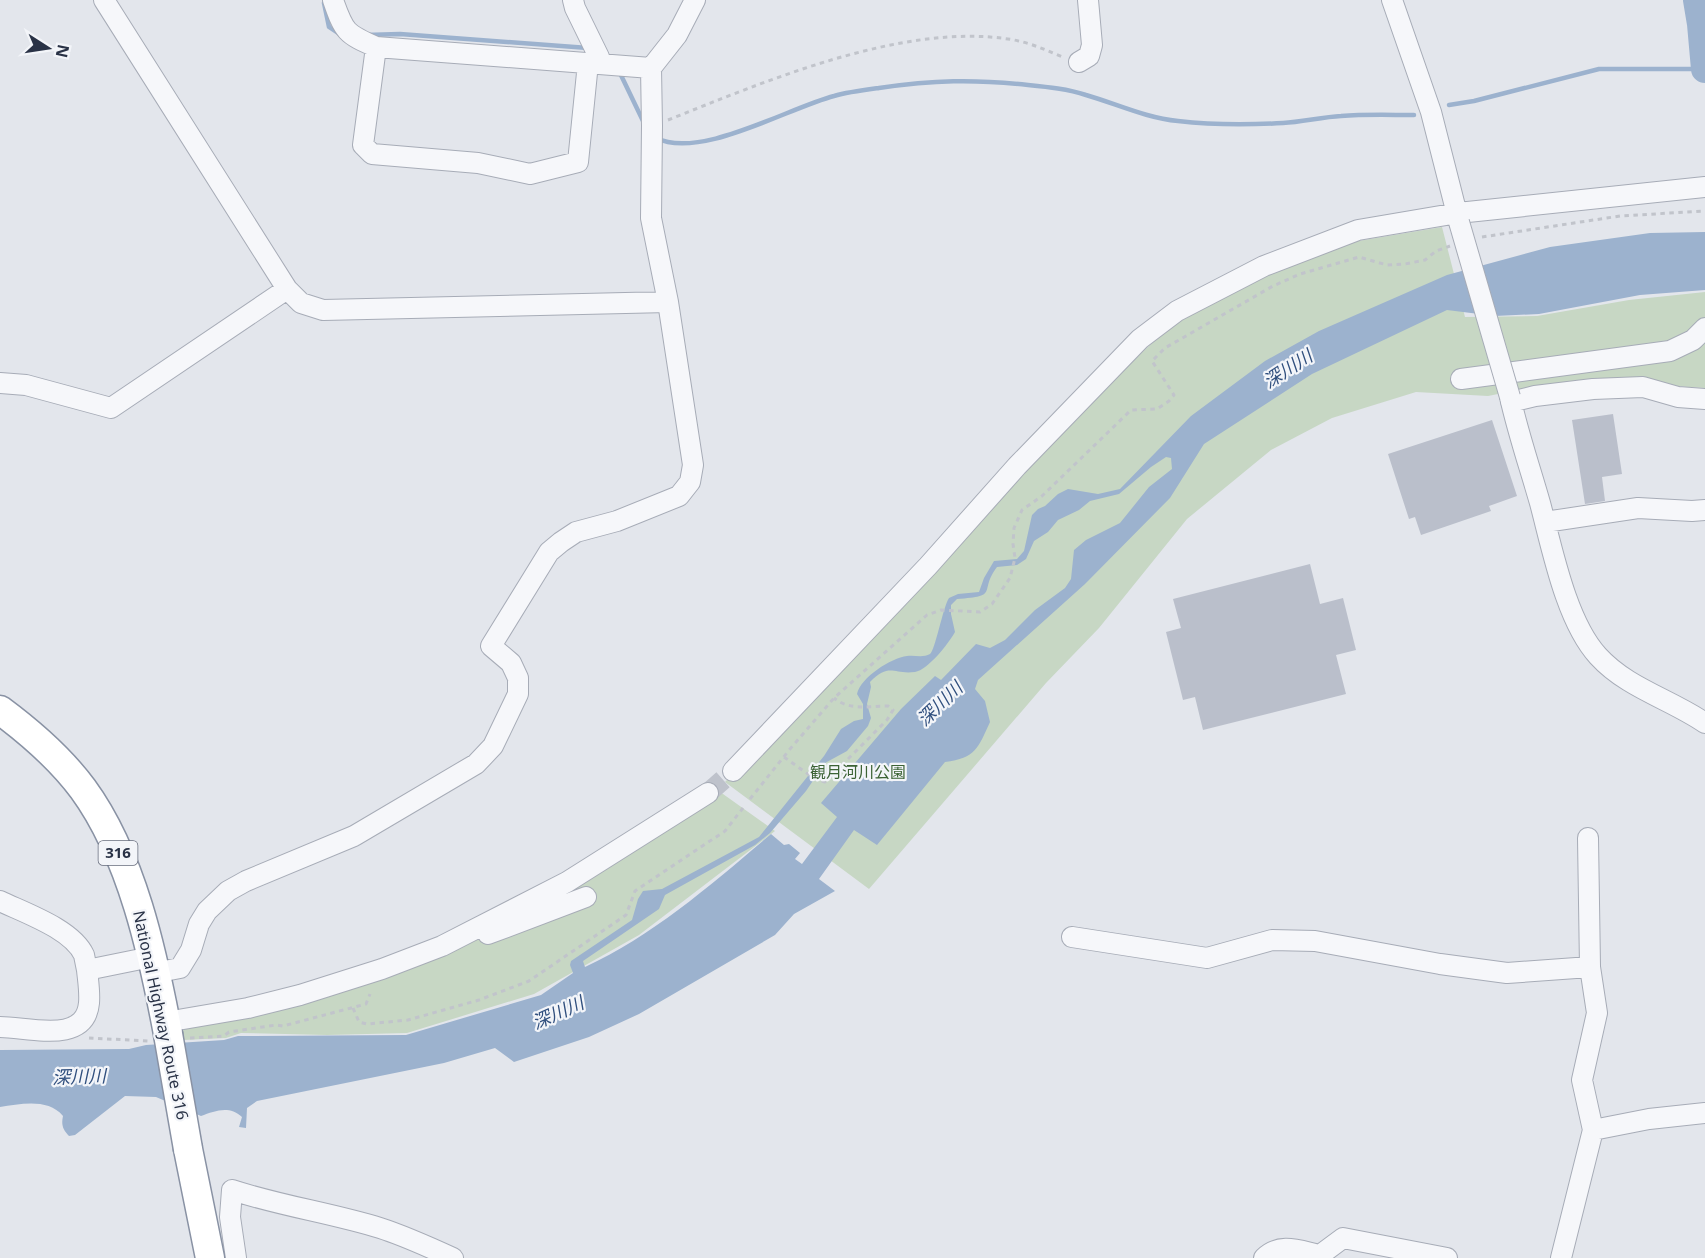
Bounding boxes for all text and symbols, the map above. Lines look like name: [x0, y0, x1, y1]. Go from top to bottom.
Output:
north arrow: [18, 18, 78, 78]
text: N: [51, 42, 75, 60]
water label: 深川川: [1258, 342, 1318, 393]
water label: 深川川: [912, 675, 969, 731]
park label: 観月河川公園: [810, 761, 906, 783]
road number: 316: [98, 841, 138, 865]
street label: National Highway Route 316: [128, 908, 194, 1122]
water label: 深川川: [528, 989, 589, 1034]
water label: 深川川: [52, 1063, 108, 1089]

